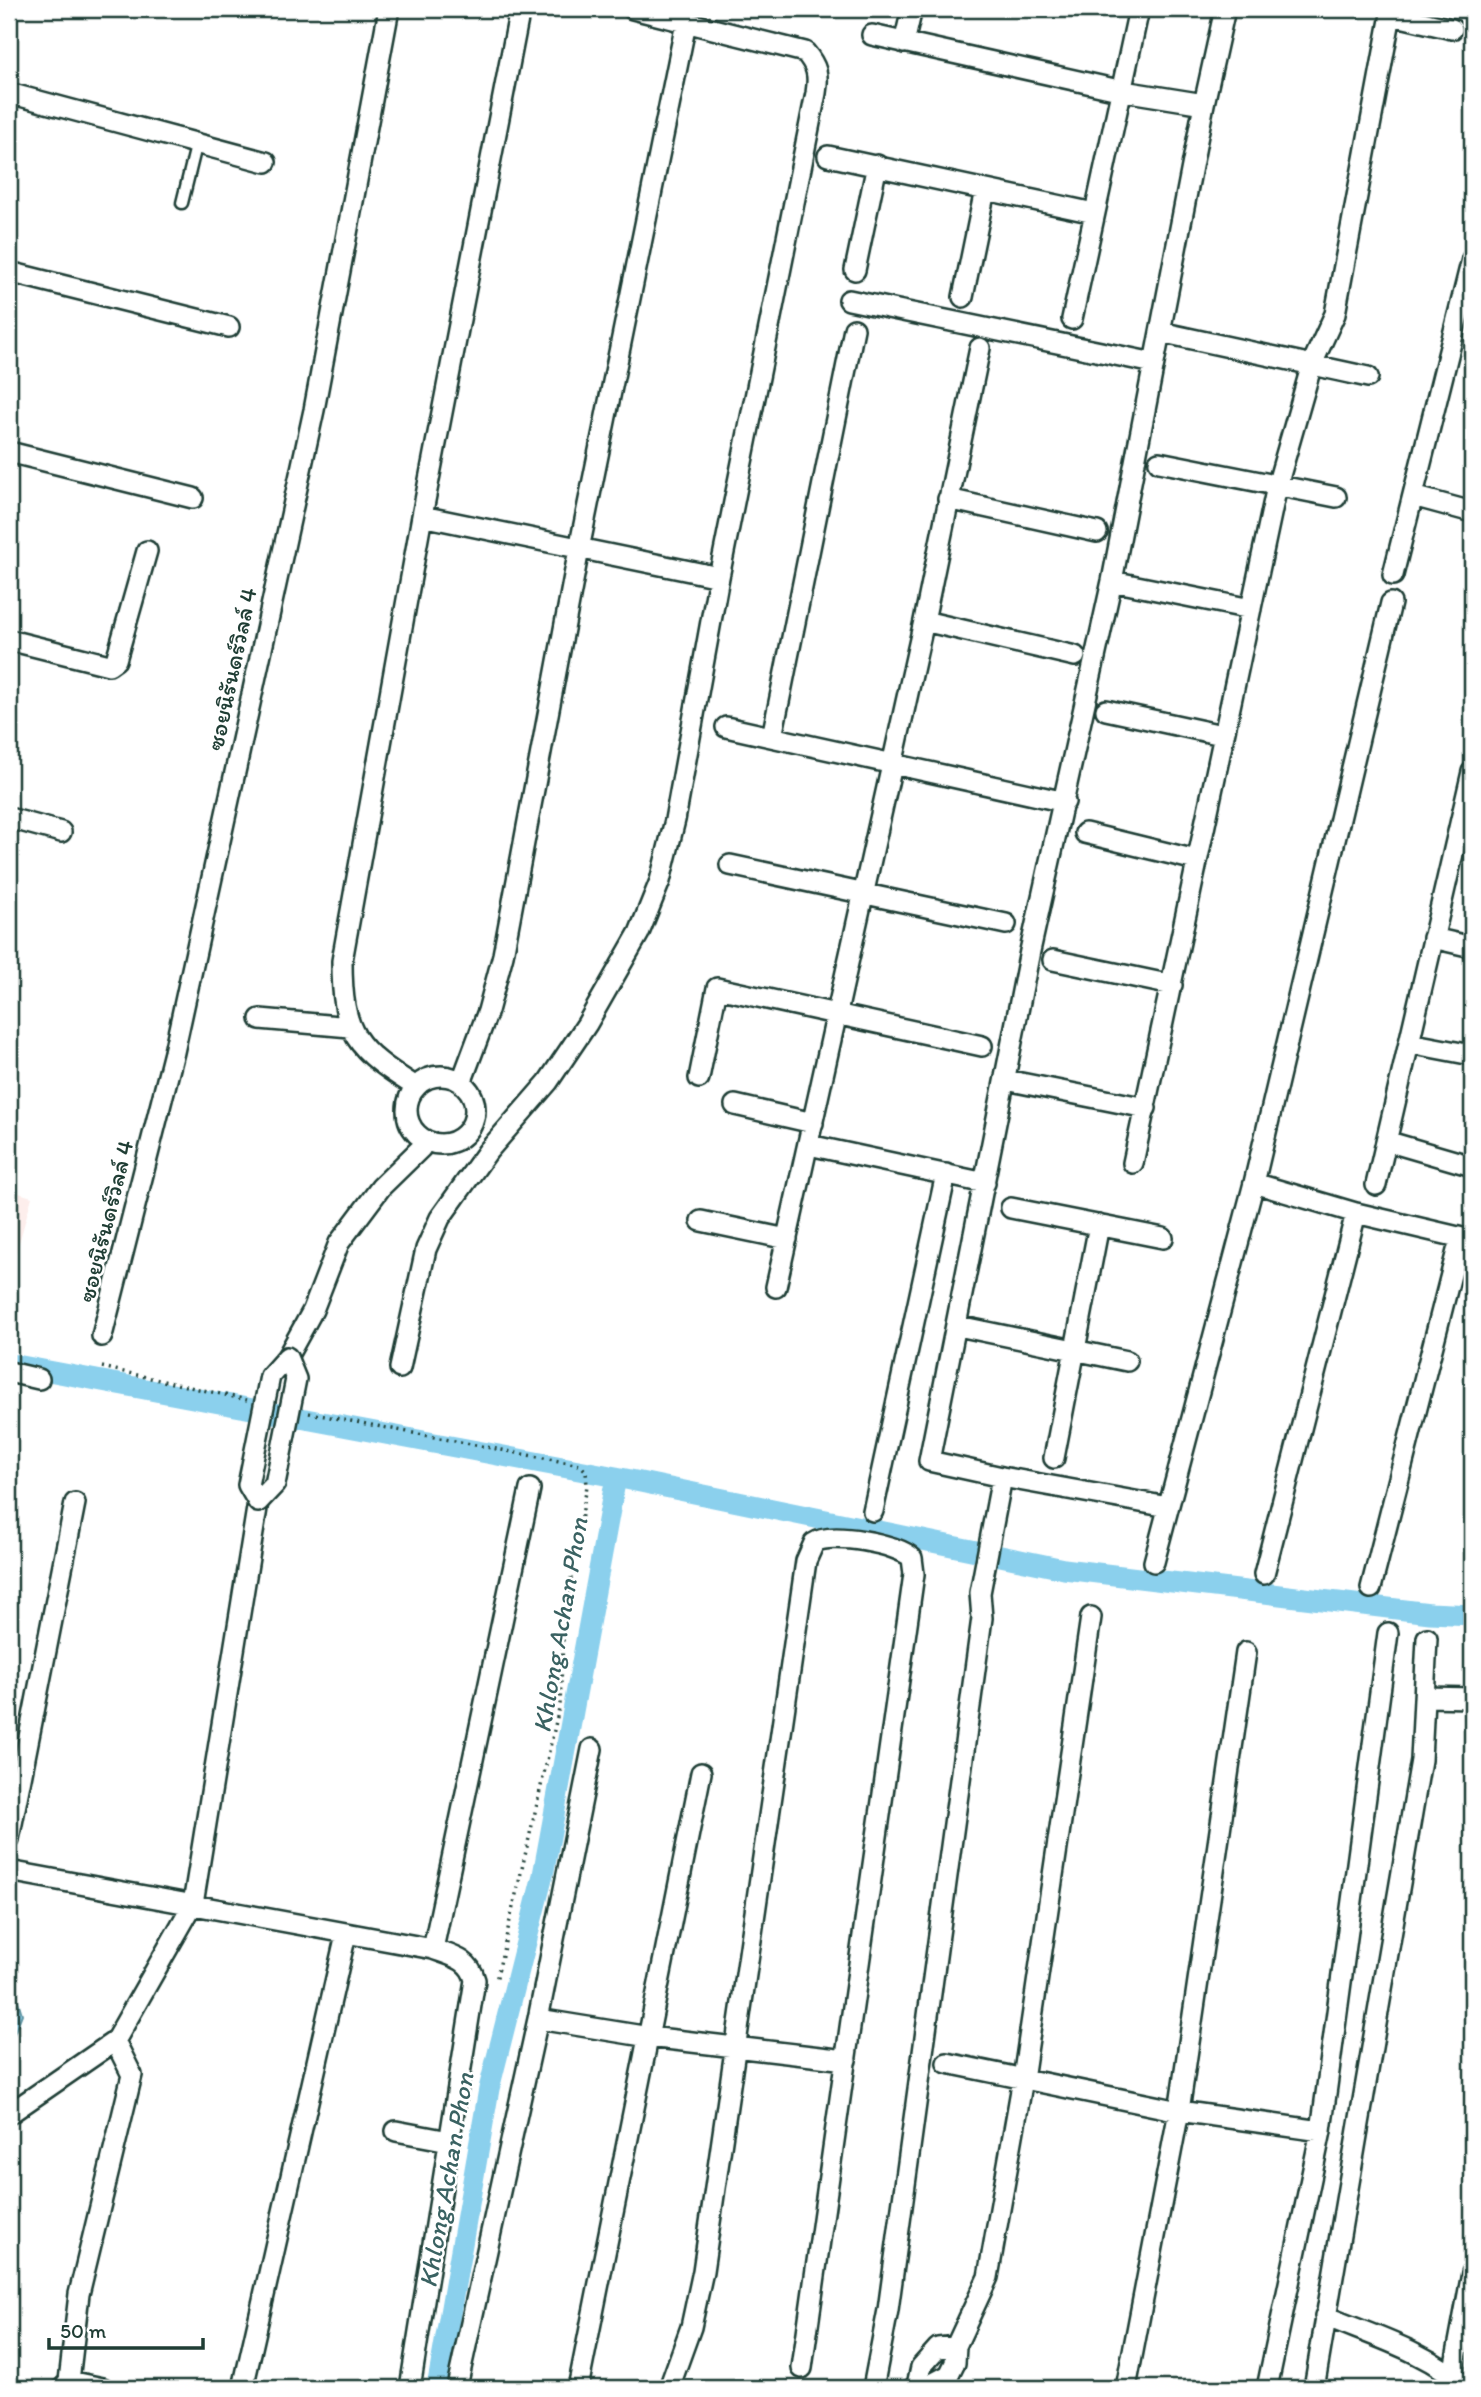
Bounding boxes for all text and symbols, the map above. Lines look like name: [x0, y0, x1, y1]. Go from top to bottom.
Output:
street label: ซอยนิรันดร์วิลล์ 4: [200, 585, 263, 753]
street label: ซอยนิรันดร์วิลล์ 4: [71, 1137, 140, 1305]
water label: Khlong Achan Phon: [525, 1515, 595, 1735]
water label: Khlong Achan Phon: [411, 2070, 481, 2290]
scale bar: [49, 2306, 203, 2350]
text: 50 m: [60, 2318, 107, 2343]

